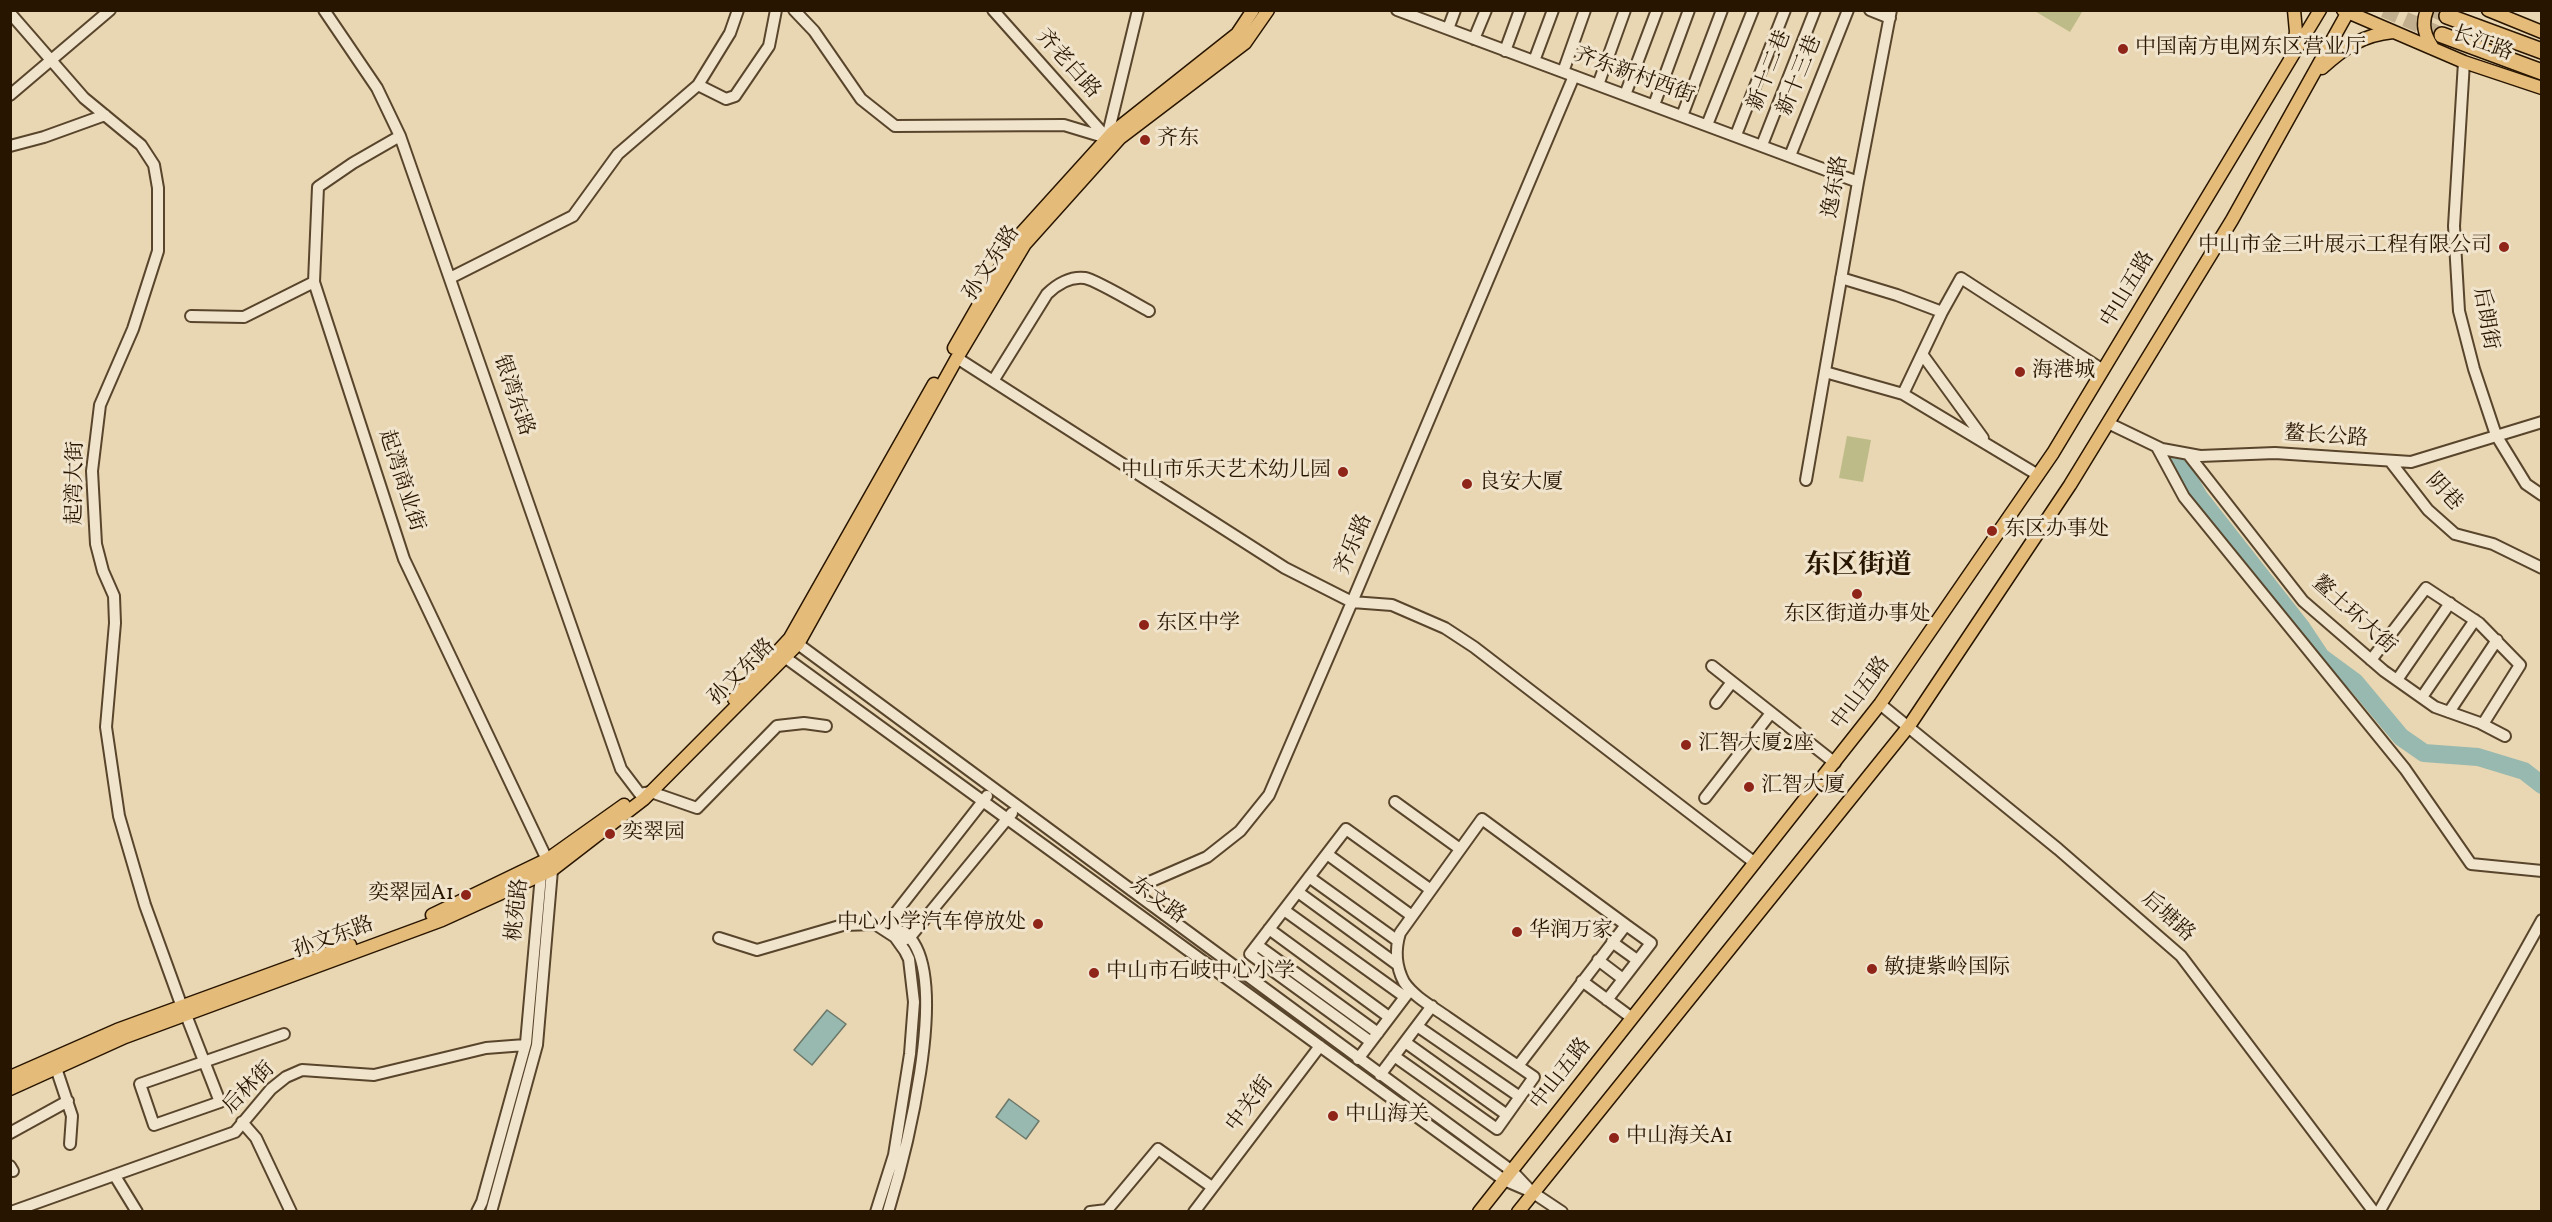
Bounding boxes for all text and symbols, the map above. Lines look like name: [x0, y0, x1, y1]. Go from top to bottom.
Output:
street label: 长江路: [2448, 22, 2516, 68]
street label: 齐老白路: [1030, 25, 1104, 105]
street label: 新十二巷: [1744, 27, 1798, 115]
street label: 新十三巷: [1774, 32, 1828, 120]
place label: 中国南方电网东区营业厅: [2135, 36, 2366, 62]
marker: 中国南方电网东区营业厅: [2116, 42, 2130, 56]
street label: 齐东新村西街: [1570, 44, 1698, 110]
place label: 齐东: [1157, 127, 1199, 153]
marker: 齐东: [1138, 133, 1152, 147]
street label: 逸东路: [1819, 154, 1855, 220]
street label: 孙文东路: [960, 222, 1026, 306]
place label: 中山市金三叶展示工程有限公司: [2198, 234, 2492, 260]
marker: 中山市金三叶展示工程有限公司: [2497, 240, 2511, 254]
street label: 中山五路: [2097, 248, 2161, 332]
street label: 后朗街: [2466, 286, 2502, 352]
street label: 银湾东路: [486, 352, 538, 440]
place label: 海港城: [2032, 359, 2095, 385]
marker: 海港城: [2013, 365, 2027, 379]
street label: 鳌长公路: [2283, 423, 2369, 453]
street label: 起湾商业街: [372, 427, 428, 535]
street label: 起湾大街: [64, 441, 90, 525]
place label: 中山市乐天艺术幼儿园: [1121, 459, 1331, 485]
marker: 中山市乐天艺术幼儿园: [1336, 465, 1350, 479]
street label: 阴巷: [2419, 469, 2467, 517]
place label: 良安大厦: [1479, 471, 1563, 497]
marker: 良安大厦: [1460, 477, 1474, 491]
street label: 齐乐路: [1331, 511, 1379, 579]
place label: 东区办事处: [2004, 518, 2109, 544]
marker: 东区办事处: [1985, 524, 1999, 538]
district label: 东区街道: [1804, 552, 1912, 584]
street label: 鳌土环大街: [2306, 572, 2400, 660]
marker: 东区街道办事处: [1850, 587, 1864, 601]
place label: 东区街道办事处: [1784, 603, 1930, 629]
place label: 东区中学: [1156, 612, 1240, 638]
marker: 东区中学: [1137, 618, 1151, 632]
street label: 孙文东路: [704, 634, 782, 712]
street label: 中山五路: [1827, 653, 1897, 735]
place label: 汇智大厦2座: [1698, 732, 1814, 758]
marker: 汇智大厦2座: [1679, 738, 1693, 752]
place label: 汇智大厦: [1761, 774, 1845, 800]
marker: 汇智大厦: [1742, 780, 1756, 794]
place label: 奕翠园: [622, 821, 685, 847]
marker: 奕翠园: [603, 827, 617, 841]
street label: 东文路: [1124, 873, 1190, 931]
street label: 桃苑路: [503, 877, 535, 943]
place label: 奕翠园A1: [368, 882, 454, 908]
marker: 奕翠园A1: [459, 888, 473, 902]
street label: 后塘路: [2135, 888, 2199, 948]
place label: 中心小学汽车停放处: [837, 911, 1026, 937]
street label: 孙文东路: [290, 913, 378, 965]
marker: 中心小学汽车停放处: [1031, 917, 1045, 931]
place label: 华润万家: [1529, 919, 1613, 945]
marker: 华润万家: [1510, 925, 1524, 939]
place label: 敏捷紫岭国际: [1884, 956, 2010, 982]
place label: 中山市石岐中心小学: [1106, 960, 1295, 986]
marker: 敏捷紫岭国际: [1865, 962, 1879, 976]
marker: 中山市石岐中心小学: [1087, 966, 1101, 980]
street label: 中山五路: [1526, 1034, 1598, 1116]
street label: 后林街: [219, 1058, 281, 1120]
street label: 中关街: [1222, 1072, 1280, 1138]
place label: 中山海关: [1345, 1103, 1429, 1129]
marker: 中山海关: [1326, 1109, 1340, 1123]
place label: 中山海关A1: [1626, 1125, 1733, 1151]
marker: 中山海关A1: [1607, 1131, 1621, 1145]

